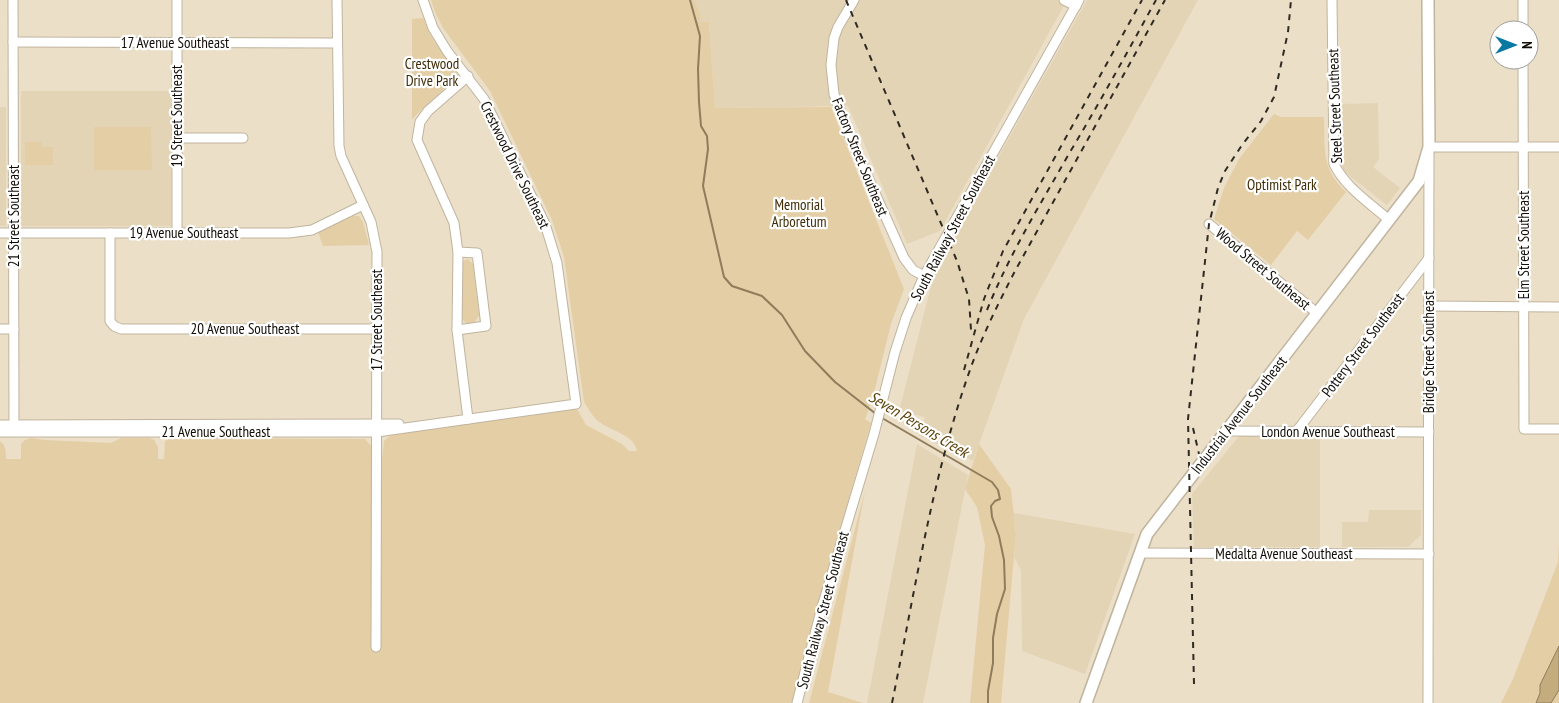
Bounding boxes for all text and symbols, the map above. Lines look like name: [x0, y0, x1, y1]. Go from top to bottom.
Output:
north arrow: [1489, 20, 1539, 70]
street label: 17 Avenue Southeast: [121, 33, 229, 52]
text: N: [1518, 41, 1536, 49]
street label: Steel Street Southeast: [1323, 48, 1346, 164]
park label: Crestwood Drive Park: [405, 54, 459, 90]
street label: 19 Street Southeast: [167, 65, 186, 167]
street label: Factory Street Southeast: [828, 95, 893, 219]
street label: Crestwood Drive Southeast: [476, 98, 555, 232]
street label: South Railway Street Southeast: [906, 152, 999, 304]
street label: 21 Street Southeast: [4, 165, 23, 267]
park label: Optimist Park: [1247, 175, 1317, 194]
street label: Elm Street Southeast: [1514, 191, 1533, 299]
park label: Memorial Arboretum: [772, 195, 826, 231]
street label: 19 Avenue Southeast: [130, 223, 238, 242]
street label: Wood Street Southeast: [1212, 223, 1315, 314]
street label: 17 Street Southeast: [367, 269, 386, 371]
street label: Pottery Street Southeast: [1317, 289, 1408, 400]
street label: Bridge Street Southeast: [1419, 291, 1438, 413]
street label: 20 Avenue Southeast: [191, 319, 299, 338]
street label: Industrial Avenue Southeast: [1187, 352, 1291, 477]
water label: Seven Persons Creek: [865, 386, 974, 463]
street label: 21 Avenue Southeast: [162, 422, 270, 441]
street label: London Avenue Southeast: [1261, 422, 1395, 441]
street label: South Railway Street Southeast: [792, 529, 853, 691]
street label: Medalta Avenue Southeast: [1215, 544, 1353, 563]

